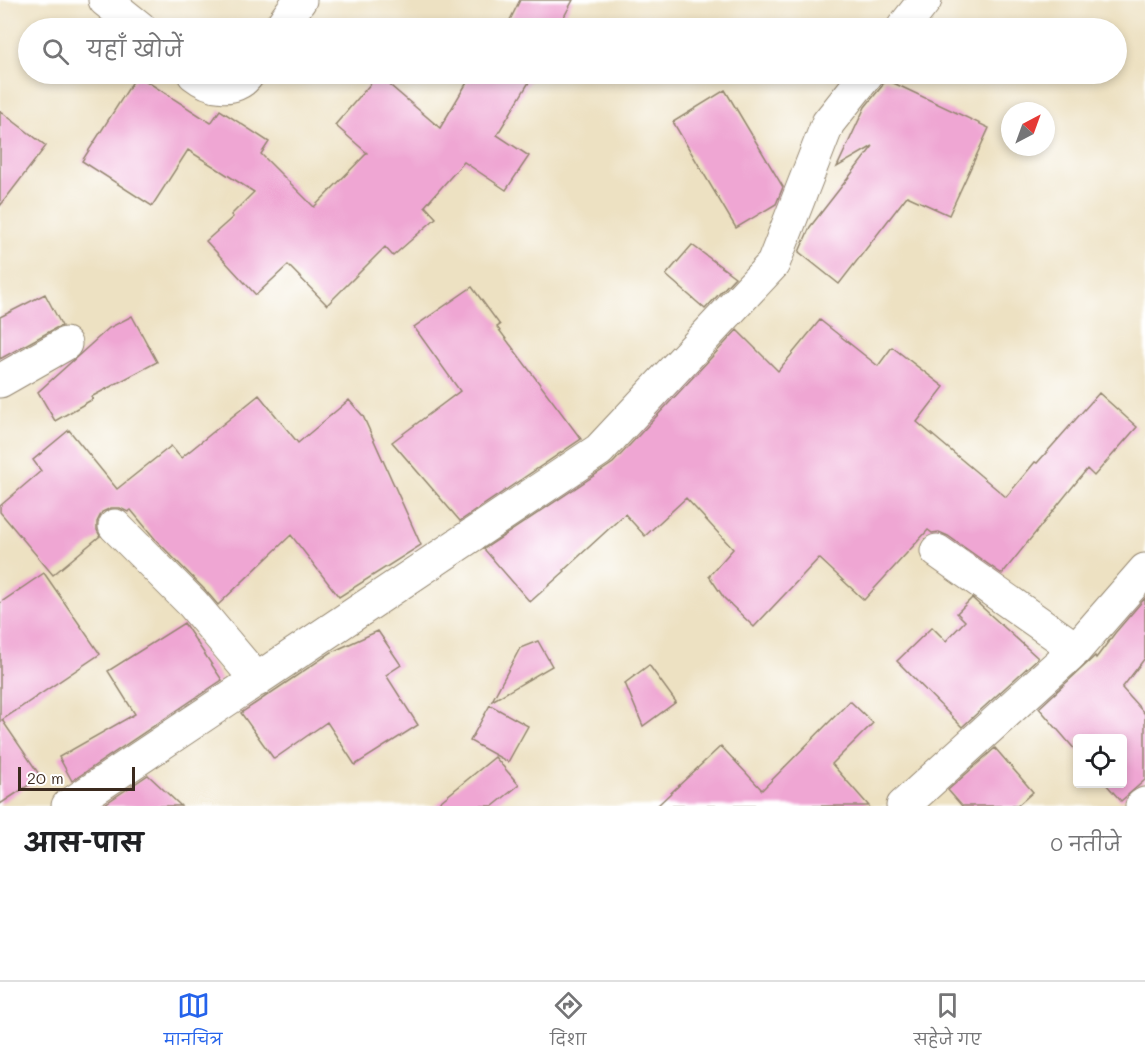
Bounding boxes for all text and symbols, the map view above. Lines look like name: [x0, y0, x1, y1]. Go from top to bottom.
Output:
search box: [18, 18, 1127, 84]
text: यहाँ खोजें: [87, 34, 183, 63]
icon: search: [39, 35, 72, 68]
north arrow: [1001, 102, 1055, 156]
map controls: [1073, 734, 1127, 788]
button: locate: [1073, 734, 1127, 788]
scale bar: [18, 764, 135, 792]
text: 20 m: [27, 767, 64, 788]
text: आस-पास: [24, 825, 143, 859]
text: 0 नतीजे: [1050, 830, 1121, 856]
tab: मानचित्र: [164, 989, 222, 1057]
tab: दिशा: [550, 989, 586, 1057]
tab: सहेजे गए: [914, 989, 981, 1057]

